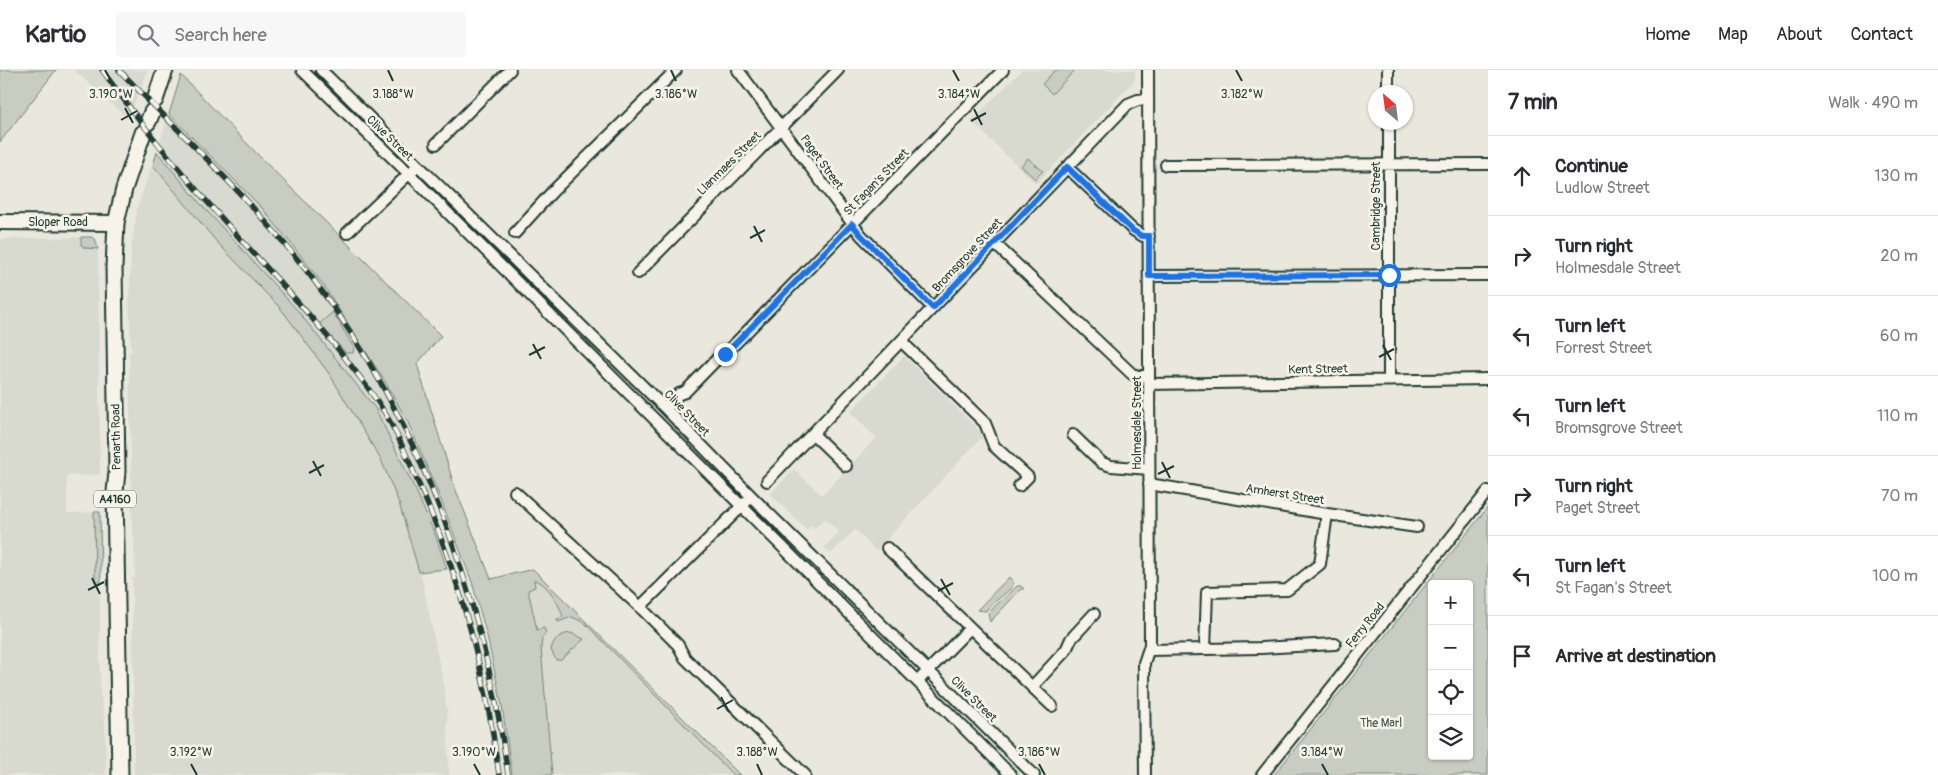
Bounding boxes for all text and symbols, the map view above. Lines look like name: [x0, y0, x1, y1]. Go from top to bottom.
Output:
search box: [116, 12, 466, 57]
text: Kartio: [25, 20, 86, 49]
icon: search: [134, 21, 162, 49]
text: Search here: [174, 23, 267, 47]
text: Home: [1645, 23, 1690, 46]
text: Map: [1718, 23, 1748, 46]
text: About: [1776, 23, 1822, 46]
text: Contact: [1850, 23, 1913, 46]
north arrow: [1368, 85, 1413, 130]
text: 3.190°W: [89, 87, 133, 102]
text: 3.188°W: [372, 87, 414, 102]
text: 3.186°W: [655, 87, 697, 102]
text: 3.184°W: [938, 87, 980, 102]
text: 3.182°W: [1221, 87, 1263, 102]
text: 7 min: [1508, 89, 1558, 116]
text: Walk · 490 m: [1828, 93, 1918, 113]
street label: Clive Street: [363, 112, 416, 164]
street label: Llanmaes Street: [694, 128, 765, 198]
street label: Paget Street: [797, 132, 846, 193]
street label: St Fagan's Street: [841, 146, 912, 219]
text: Continue: [1555, 154, 1628, 178]
street label: Cambridge Street: [1369, 161, 1384, 250]
icon: ahead: [1508, 162, 1536, 190]
text: 130 m: [1874, 166, 1918, 186]
text: Ludlow Street: [1555, 178, 1650, 198]
street label: Sloper Road: [28, 215, 88, 230]
street label: Bromsgrove Street: [929, 215, 1006, 295]
text: Turn right: [1555, 234, 1633, 258]
icon: right: [1508, 242, 1536, 270]
text: 20 m: [1880, 246, 1918, 266]
text: Holmesdale Street: [1555, 258, 1681, 278]
route start: [1378, 264, 1401, 287]
text: Turn left: [1555, 314, 1625, 338]
icon: left: [1508, 322, 1536, 350]
text: 60 m: [1880, 326, 1918, 346]
text: Forrest Street: [1555, 338, 1652, 358]
route end: [714, 343, 737, 366]
street label: Kent Street: [1288, 361, 1348, 378]
street label: Holmesdale Street: [1130, 376, 1145, 470]
street label: Clive Street: [661, 387, 713, 440]
text: Turn left: [1555, 394, 1625, 418]
icon: left: [1508, 402, 1536, 430]
street label: Penarth Road: [108, 403, 125, 471]
text: 110 m: [1877, 406, 1918, 426]
text: Bromsgrove Street: [1555, 418, 1683, 438]
text: Turn right: [1555, 474, 1633, 498]
street label: Amherst Street: [1245, 481, 1325, 508]
icon: right: [1508, 482, 1536, 510]
text: 70 m: [1881, 486, 1918, 506]
road number: A4160: [94, 490, 136, 508]
text: Paget Street: [1555, 498, 1640, 518]
text: Turn left: [1555, 554, 1625, 578]
icon: left: [1508, 562, 1536, 590]
text: 100 m: [1872, 566, 1918, 586]
text: St Fagan's Street: [1555, 578, 1672, 598]
map controls: [1428, 580, 1473, 760]
button: +: [1428, 580, 1473, 625]
street label: Ferry Road: [1343, 600, 1388, 651]
button: −: [1428, 625, 1473, 670]
icon: arrive: [1508, 642, 1536, 670]
text: Arrive at destination: [1555, 644, 1716, 668]
button: locate: [1428, 670, 1473, 715]
street label: Clive Street: [947, 673, 1000, 726]
button: layers: [1428, 715, 1473, 760]
park label: The Marl: [1360, 716, 1402, 731]
text: 3.192°W: [170, 745, 212, 760]
text: 3.190°W: [452, 745, 496, 760]
text: 3.188°W: [736, 745, 778, 760]
text: 3.186°W: [1018, 745, 1060, 760]
text: 3.184°W: [1301, 745, 1343, 760]

